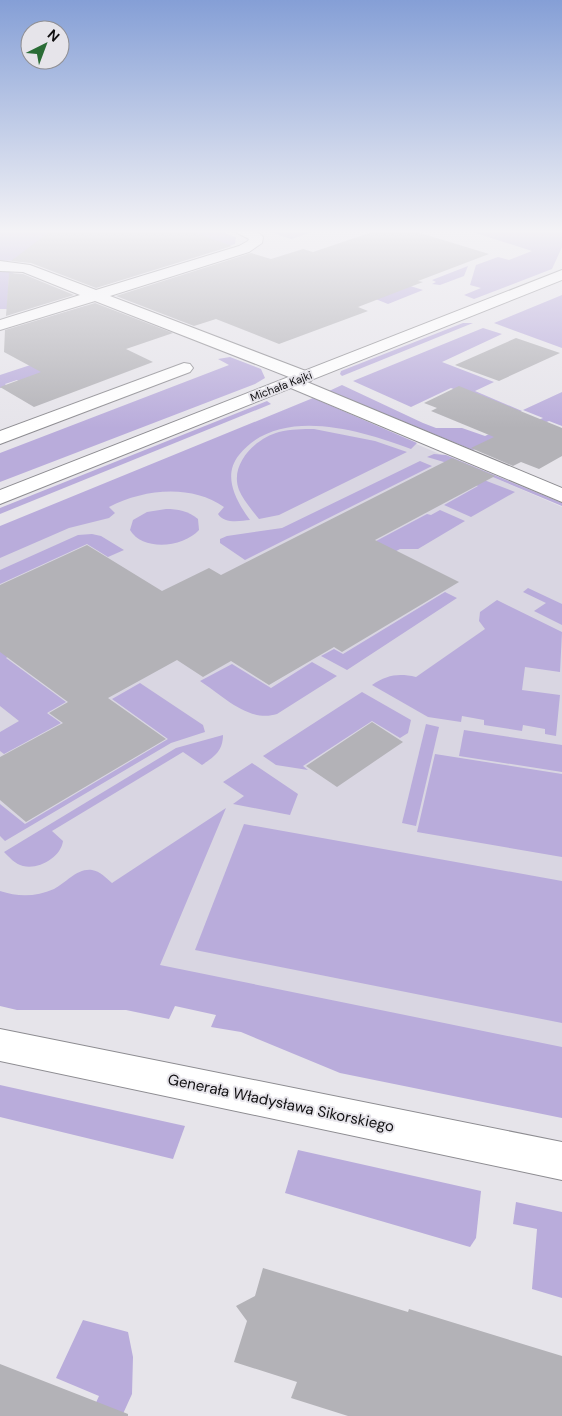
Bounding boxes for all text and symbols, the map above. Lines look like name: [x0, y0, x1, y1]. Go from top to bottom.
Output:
north arrow: [20, 20, 70, 70]
text: N: [44, 25, 64, 45]
street label: Michała Kajki: [248, 368, 314, 404]
street label: Generała Władysława Sikorskiego: [166, 1069, 396, 1137]

